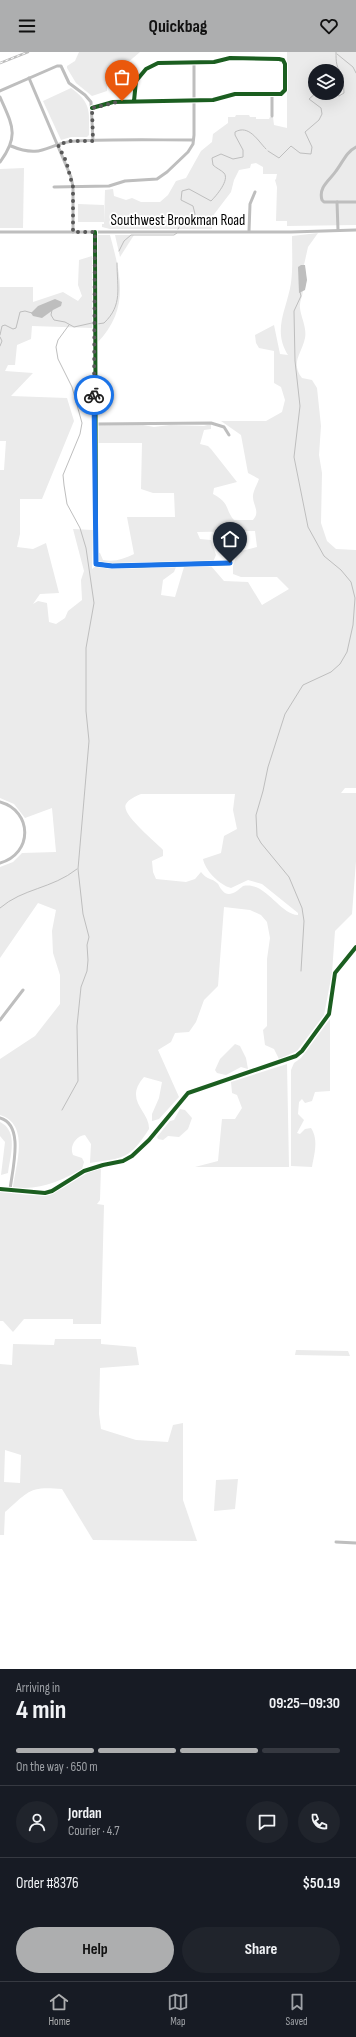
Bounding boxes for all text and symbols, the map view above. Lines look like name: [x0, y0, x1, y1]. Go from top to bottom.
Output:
icon: menu: [16, 15, 38, 37]
icon: heart: [318, 15, 340, 37]
text: Quickbag: [149, 16, 207, 37]
pin: [105, 60, 139, 101]
map controls: [308, 64, 344, 100]
button: layers: [308, 64, 344, 100]
icon: bag: [111, 66, 133, 88]
street label: Southwest Brookman Road: [111, 211, 245, 230]
courier: [74, 375, 114, 415]
icon: bike: [83, 384, 105, 406]
pin: [213, 522, 247, 563]
icon: home: [219, 528, 241, 550]
text: Arriving in: [16, 1680, 60, 1696]
text: 09:25–09:30: [269, 1694, 340, 1713]
text: 4 min: [16, 1695, 66, 1726]
text: On the way · 650 m: [16, 1759, 98, 1775]
button: person: [16, 1801, 58, 1843]
button: chat: [246, 1801, 288, 1843]
button: phone: [298, 1801, 340, 1843]
text: Jordan: [68, 1804, 102, 1823]
text: Courier · 4.7: [68, 1823, 120, 1839]
text: Order #8376: [16, 1874, 79, 1893]
text: $50.19: [302, 1874, 340, 1893]
button: Help: [16, 1927, 174, 1973]
button: Share: [182, 1927, 340, 1973]
tab: Home: [48, 1991, 70, 2028]
tab: Map: [167, 1991, 189, 2028]
tab: Saved: [286, 1991, 308, 2028]

